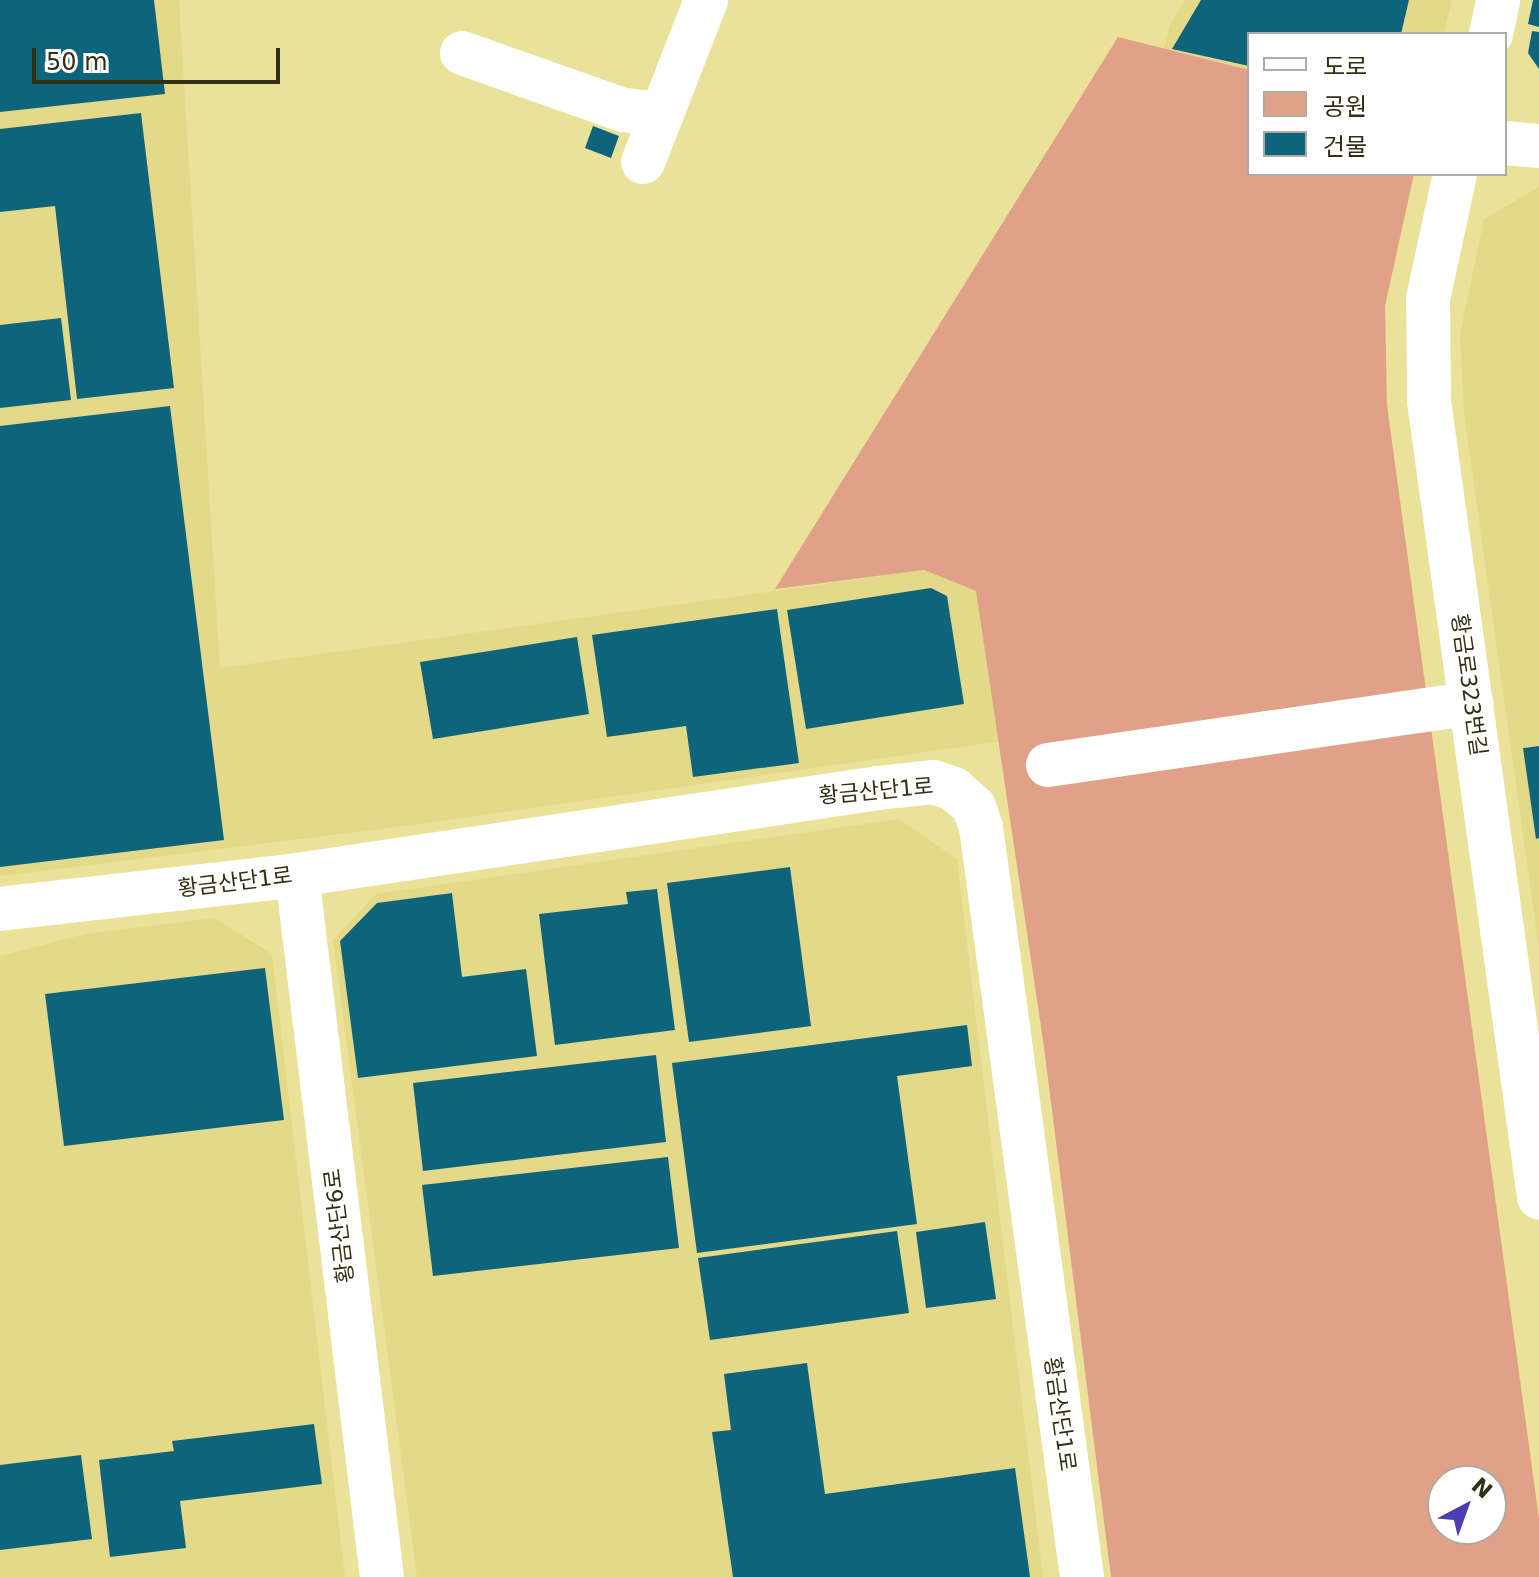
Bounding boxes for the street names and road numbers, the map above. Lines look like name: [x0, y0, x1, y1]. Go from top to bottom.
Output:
street label: 황금로323번길: [1446, 612, 1492, 758]
street label: 황금산단1로: [817, 773, 935, 809]
street label: 황금산단1로: [176, 862, 294, 902]
street label: 황금산단6로: [319, 1167, 359, 1285]
street label: 황금산단1로: [1039, 1355, 1081, 1473]

